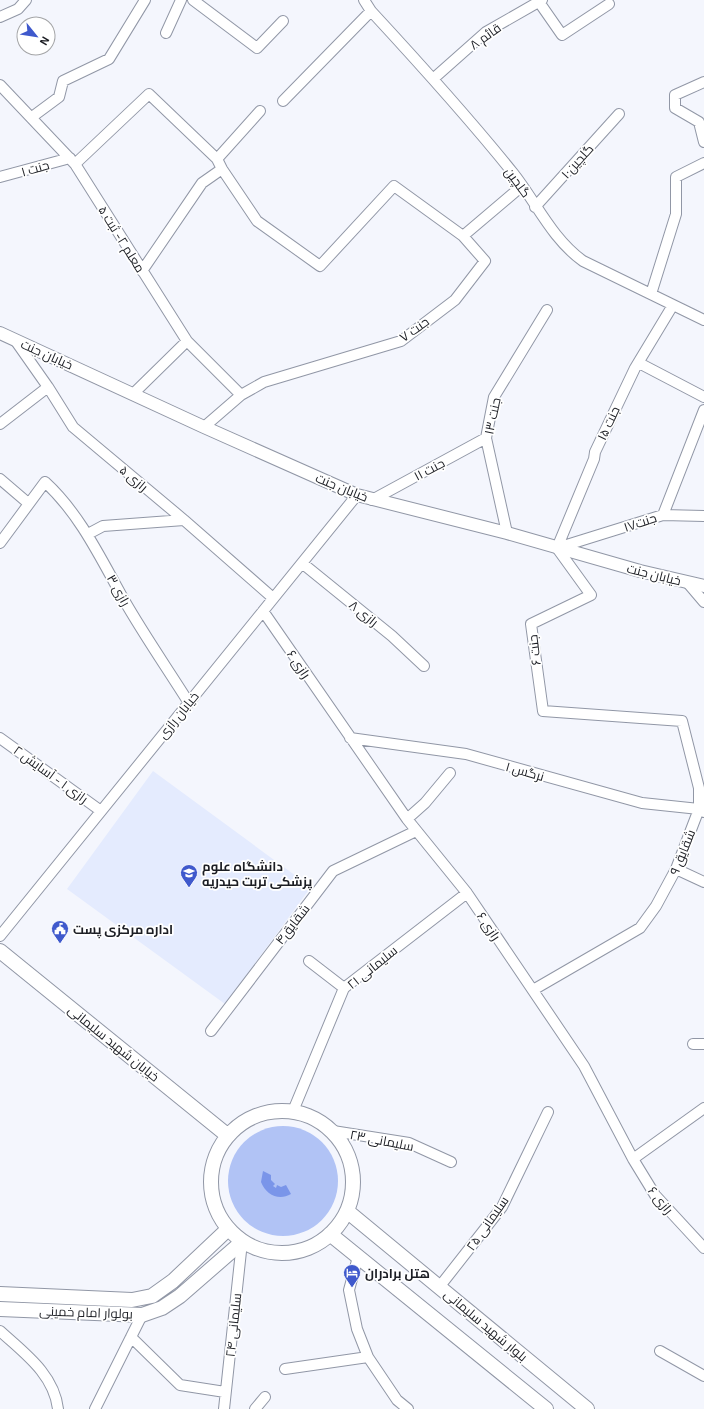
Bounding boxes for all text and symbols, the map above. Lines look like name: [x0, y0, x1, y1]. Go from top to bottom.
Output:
north arrow: [16, 16, 56, 56]
street label: قائم ۸: [466, 19, 505, 54]
text: N: [37, 35, 53, 48]
street label: گلچین۱۰: [557, 140, 598, 183]
street label: جنت ۱: [19, 156, 51, 180]
street label: گلچین: [500, 164, 534, 201]
street label: معلم ۲- ثبت ۵: [93, 203, 149, 276]
street label: جنت ۷: [396, 313, 432, 345]
street label: خیابان جنت: [18, 335, 76, 373]
street label: جنت ۱۳: [480, 396, 504, 436]
street label: جنت ۱۵: [593, 403, 623, 443]
street label: جنت ۱۱: [411, 454, 447, 484]
street label: رازی ۵: [117, 462, 151, 494]
street label: خیابان جنت: [313, 469, 371, 505]
street label: جنت۱۷: [621, 509, 659, 535]
street label: خیابان جنت: [625, 560, 683, 588]
street label: رازی ۳: [104, 571, 134, 609]
street label: رازی ۸: [346, 596, 382, 630]
street label: جنت ۶: [524, 634, 544, 666]
street label: رازی ۶: [284, 647, 314, 681]
street label: خیابان رازی: [154, 688, 202, 742]
street label: رازی ۱ - آسایش ۲: [11, 742, 91, 806]
street label: نرگس ۱: [504, 758, 546, 784]
street label: شقایق ۹: [666, 827, 698, 877]
place label: دانشگاه علوم پزشکی تربت حیدریه: [202, 858, 312, 891]
school or university icon: دانشگاه علوم پزشکی تربت حیدریه: [179, 863, 199, 888]
street label: شقایق۴: [271, 901, 313, 947]
street label: رازی ۶: [474, 909, 504, 943]
public building icon: اداره مرکزی پست: [50, 919, 70, 944]
place label: اداره مرکزی پست: [73, 921, 173, 939]
street label: سلیمانی ۲۱: [344, 942, 400, 992]
street label: خیابان شهید سلیمانی: [65, 1001, 163, 1085]
street label: سلیمانی ۲۳: [349, 1126, 415, 1154]
street label: رازی ۶: [645, 1183, 677, 1217]
street label: سلیمانی ۲۵: [462, 1193, 512, 1253]
hotel icon: هتل برادران: [342, 1263, 362, 1288]
place label: هتل برادران: [365, 1265, 430, 1281]
street label: بلوار شهید سلیمانی: [441, 1285, 531, 1365]
street label: سلیمانی ۲۴: [222, 1292, 244, 1358]
street label: بولوار امام خمینی: [39, 1302, 133, 1324]

